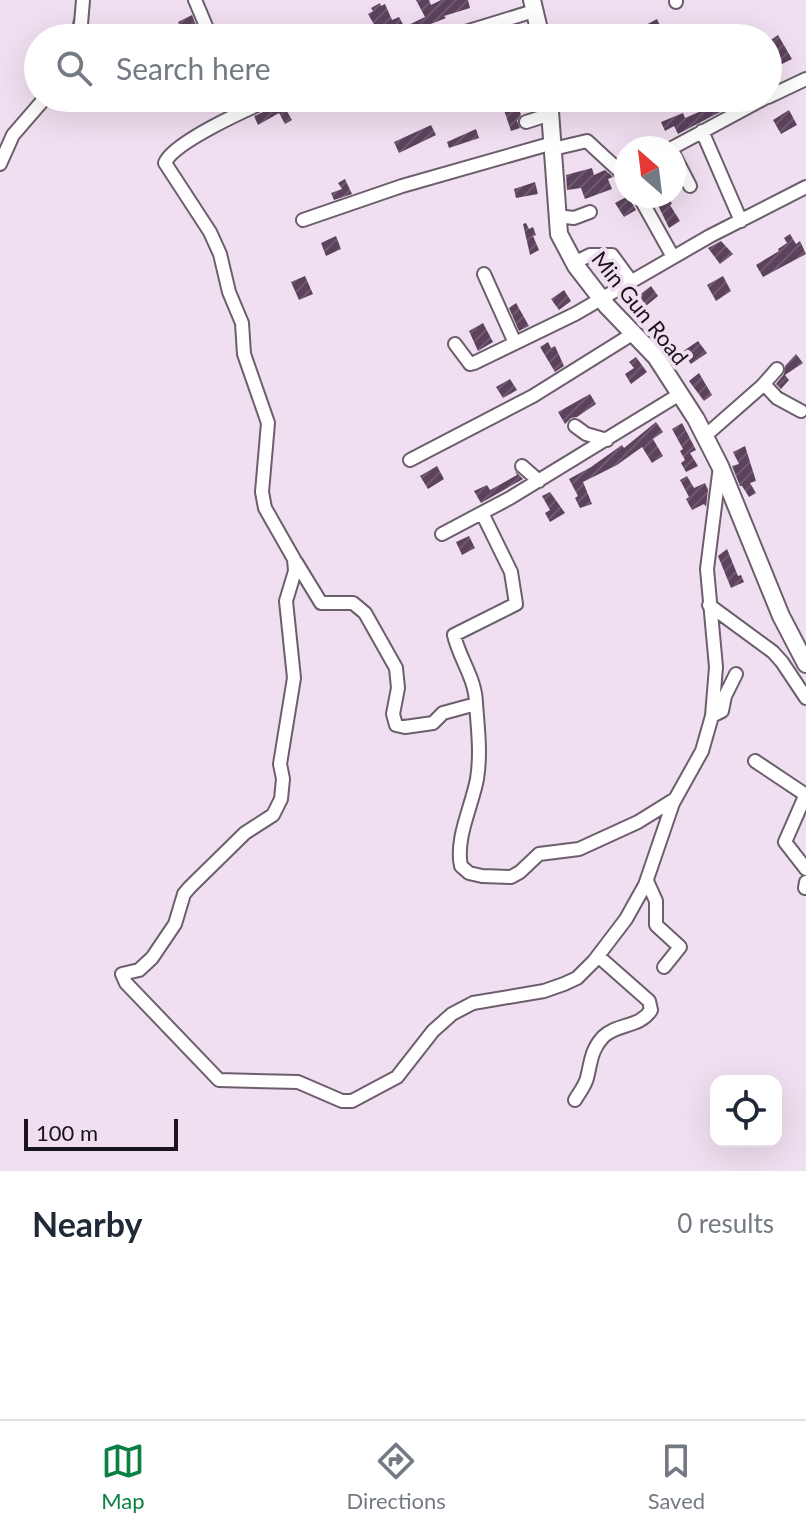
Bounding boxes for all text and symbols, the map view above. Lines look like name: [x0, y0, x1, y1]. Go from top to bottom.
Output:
search box: [24, 24, 782, 112]
icon: search: [52, 46, 96, 90]
text: Search here: [116, 50, 271, 86]
north arrow: [614, 136, 686, 208]
street label: Min Gun Road: [586, 245, 694, 370]
map controls: [710, 1075, 782, 1147]
button: locate: [710, 1075, 782, 1147]
scale bar: [24, 1115, 178, 1151]
text: 100 m: [36, 1119, 98, 1146]
text: Nearby: [32, 1203, 143, 1244]
text: 0 results: [677, 1207, 774, 1239]
tab: Map: [101, 1439, 145, 1514]
tab: Directions: [347, 1439, 446, 1514]
tab: Saved: [648, 1439, 705, 1514]

